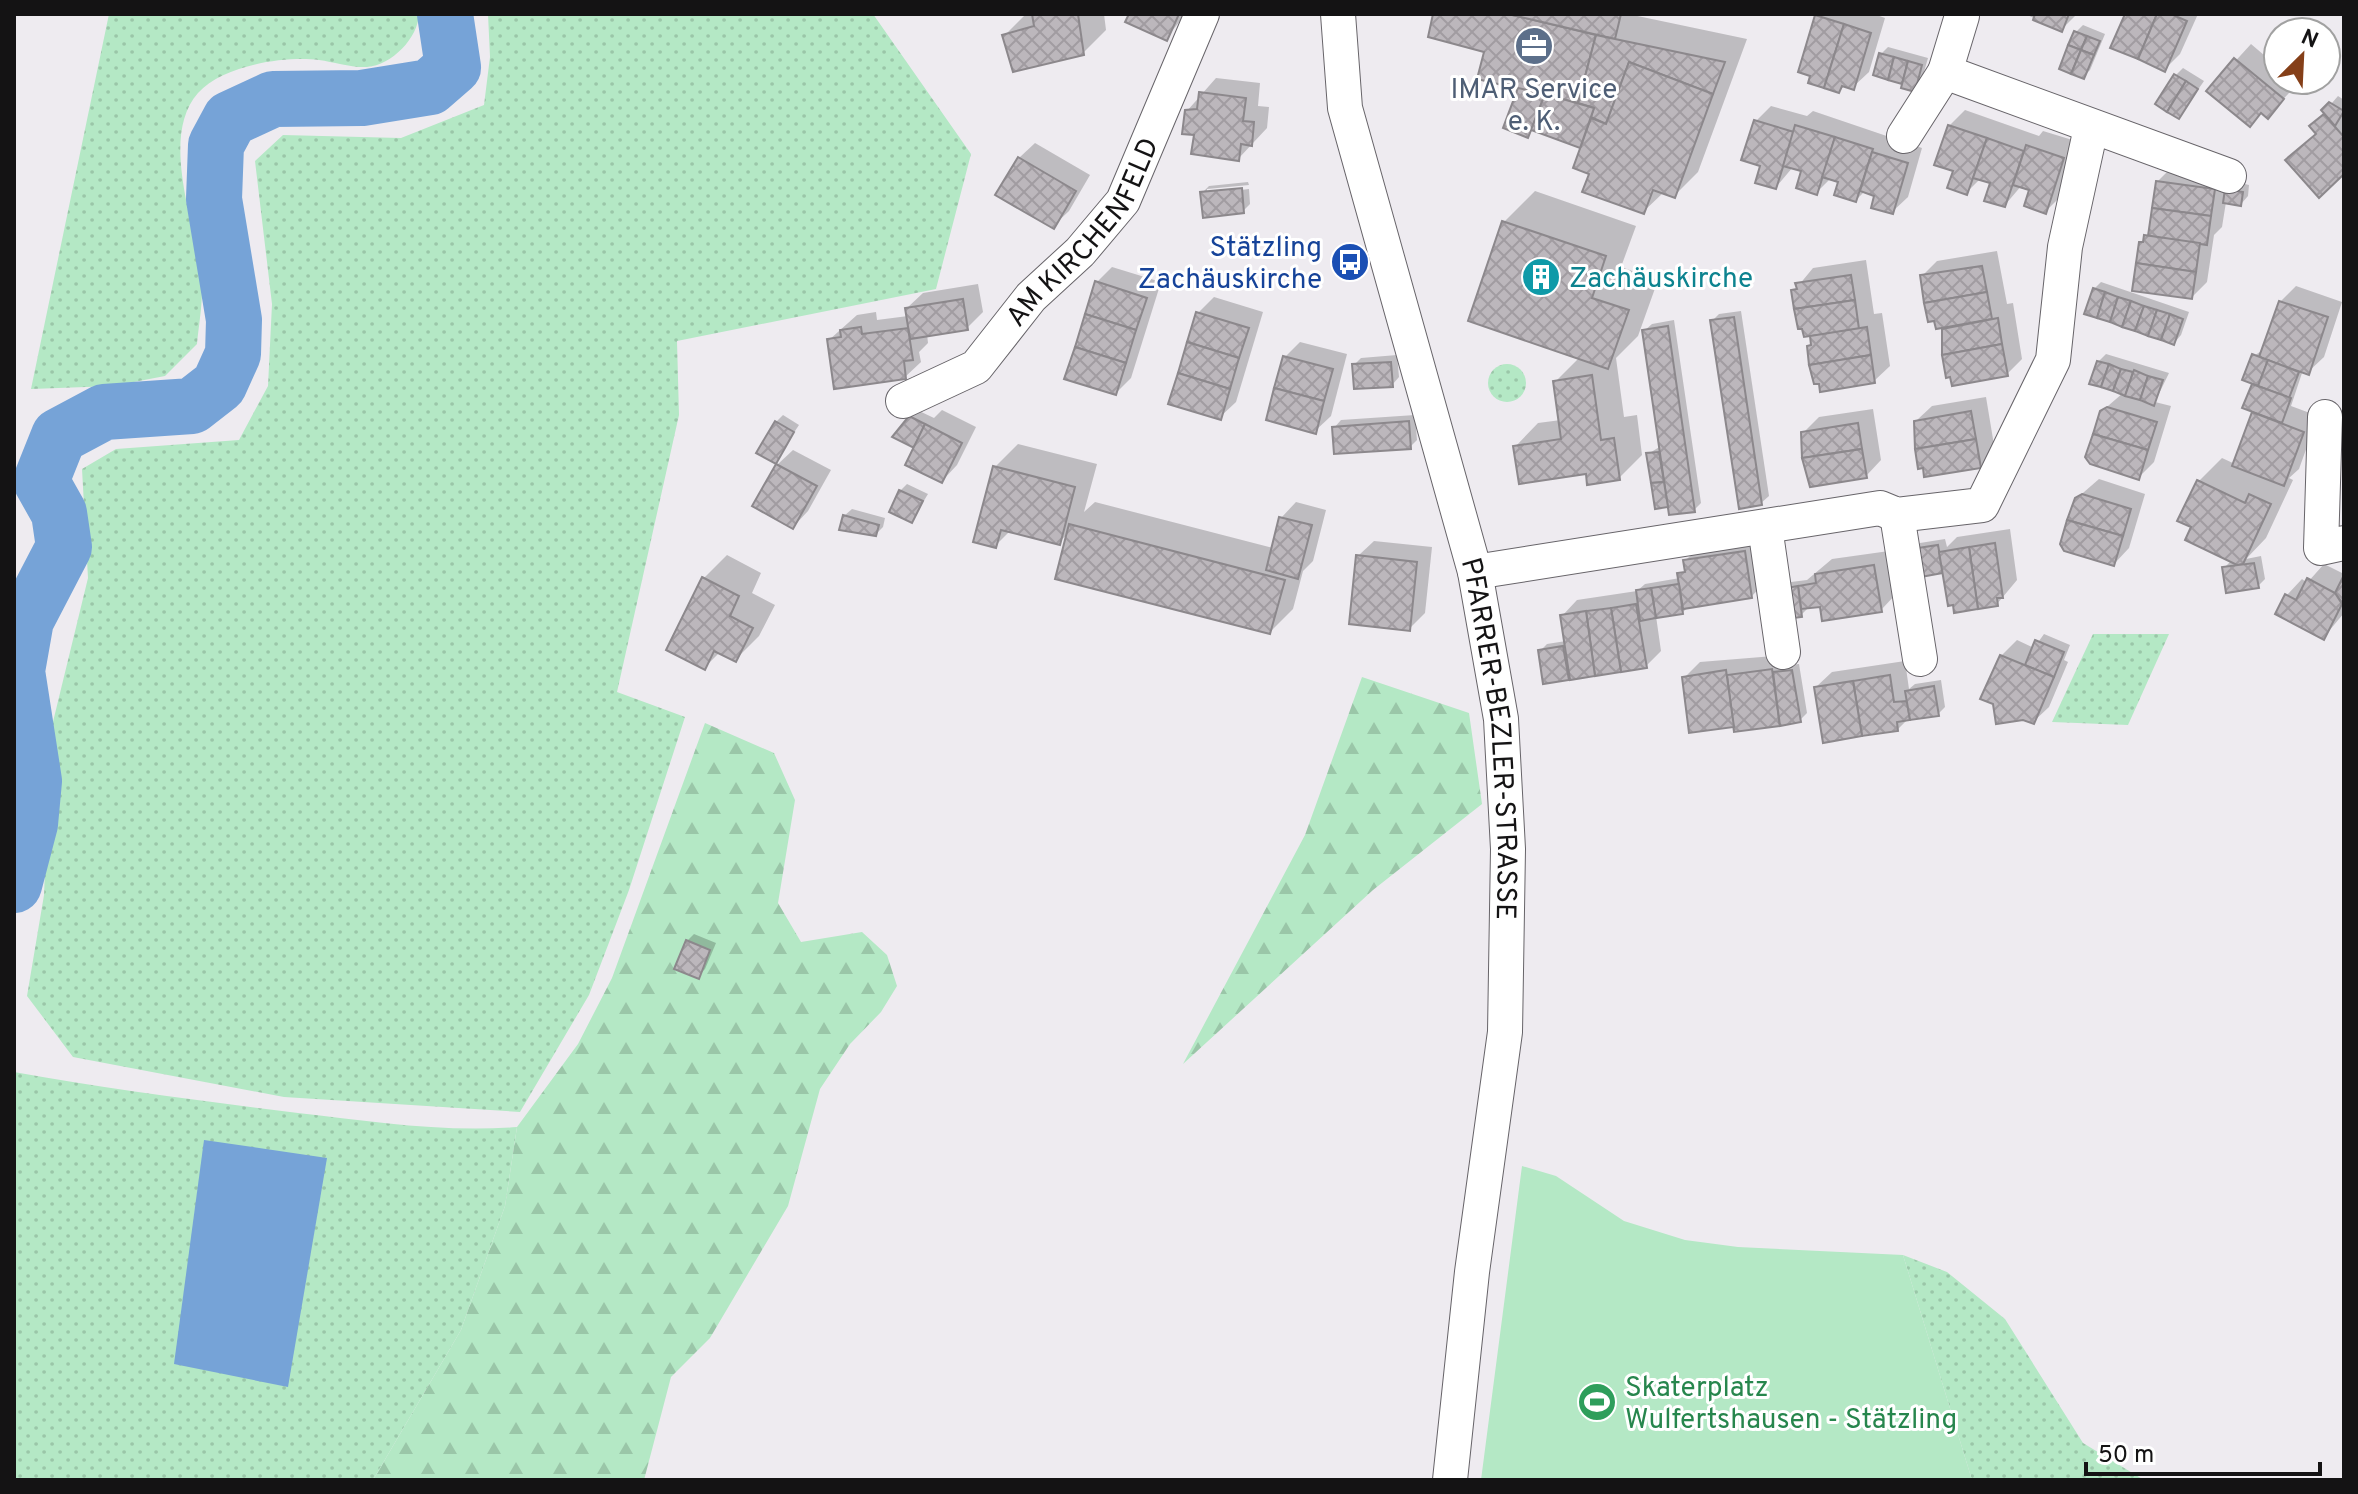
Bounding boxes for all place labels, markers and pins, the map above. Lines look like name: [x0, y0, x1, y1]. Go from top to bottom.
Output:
office icon: IMAR Service e. K.: [1513, 25, 1555, 67]
place label: IMAR Service e. K.: [1451, 73, 1617, 141]
place label: Stätzling Zachäuskirche: [1138, 231, 1322, 299]
bus stop icon: Stätzling Zachäuskirche: [1329, 241, 1371, 283]
building icon: Zachäuskirche: [1520, 256, 1562, 298]
place label: Zachäuskirche: [1569, 262, 1753, 298]
place label: Skaterplatz Wulfertshausen - Stätzling: [1625, 1371, 1957, 1439]
sports icon: Skaterplatz Wulfertshausen - Stätzling: [1576, 1381, 1618, 1423]

